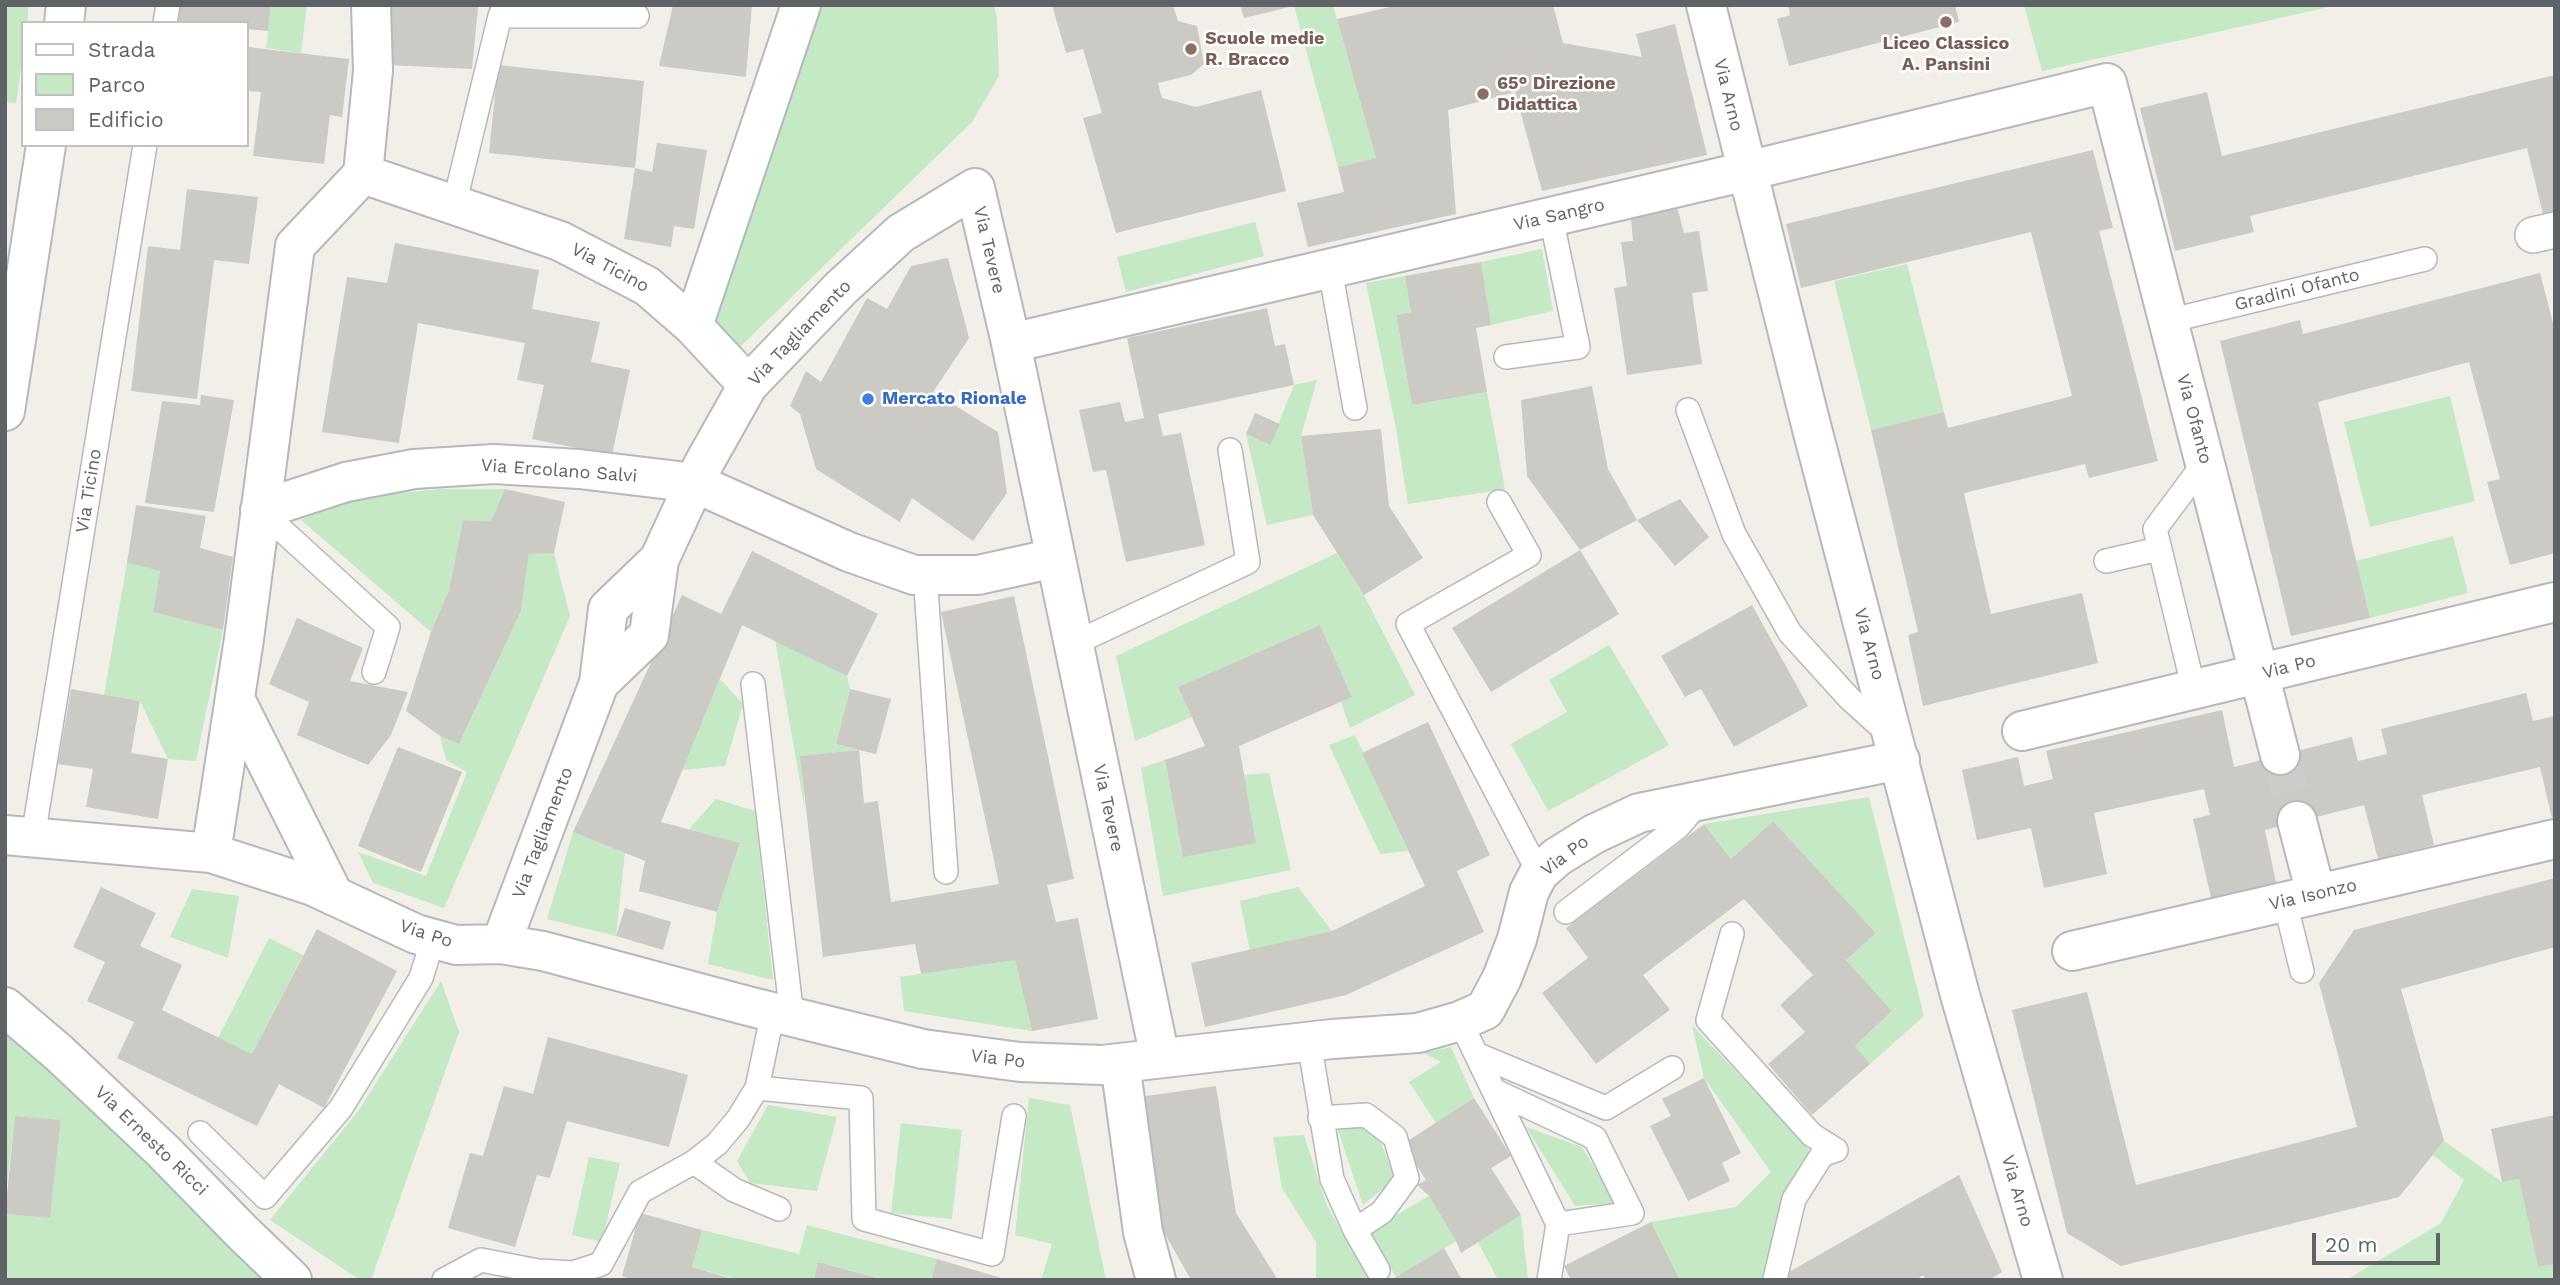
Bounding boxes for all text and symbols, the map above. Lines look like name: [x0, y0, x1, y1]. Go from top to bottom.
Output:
marker: Liceo Classico A. Pansini: [1938, 14, 1954, 30]
legend: [21, 21, 248, 147]
place label: Scuole medie R. Bracco: [1205, 28, 1325, 70]
place label: Liceo Classico A. Pansini: [1883, 33, 2009, 76]
text: Strada: [88, 37, 155, 62]
marker: Scuole medie R. Bracco: [1183, 41, 1199, 57]
street label: Via Arno: [1709, 57, 1747, 133]
text: Parco: [88, 72, 145, 97]
place label: 65° Direzione Didattica: [1497, 73, 1616, 116]
marker: 65° Direzione Didattica: [1475, 86, 1491, 102]
text: Edificio: [88, 107, 164, 132]
street label: Via Sangro: [1511, 194, 1607, 236]
street label: Via Tevere: [968, 204, 1010, 296]
street label: Via Ticino: [567, 239, 653, 297]
street label: Gradini Ofanto: [2232, 264, 2362, 316]
street label: Via Tagliamento: [744, 276, 856, 390]
street label: Via Ofanto: [2172, 372, 2216, 466]
place label: Mercato Rionale: [882, 388, 1027, 410]
marker: Mercato Rionale: [860, 391, 876, 407]
street label: Via Ticino: [72, 447, 106, 535]
street label: Via Ercolano Salvi: [480, 455, 638, 487]
street label: Via Arno: [1849, 605, 1889, 683]
street label: Via Po: [2260, 650, 2318, 684]
street label: Via Tevere: [1088, 762, 1128, 854]
street label: Via Tagliamento: [508, 764, 578, 902]
street label: Via Po: [1537, 831, 1593, 881]
street label: Via Isonzo: [2267, 874, 2359, 916]
street label: Via Po: [397, 915, 455, 953]
street label: Via Po: [970, 1045, 1026, 1073]
street label: Via Ernesto Ricci: [90, 1082, 212, 1200]
street label: Via Arno: [1996, 1152, 2038, 1230]
scale bar: [2315, 1218, 2443, 1262]
text: 20 m: [2325, 1232, 2377, 1257]

